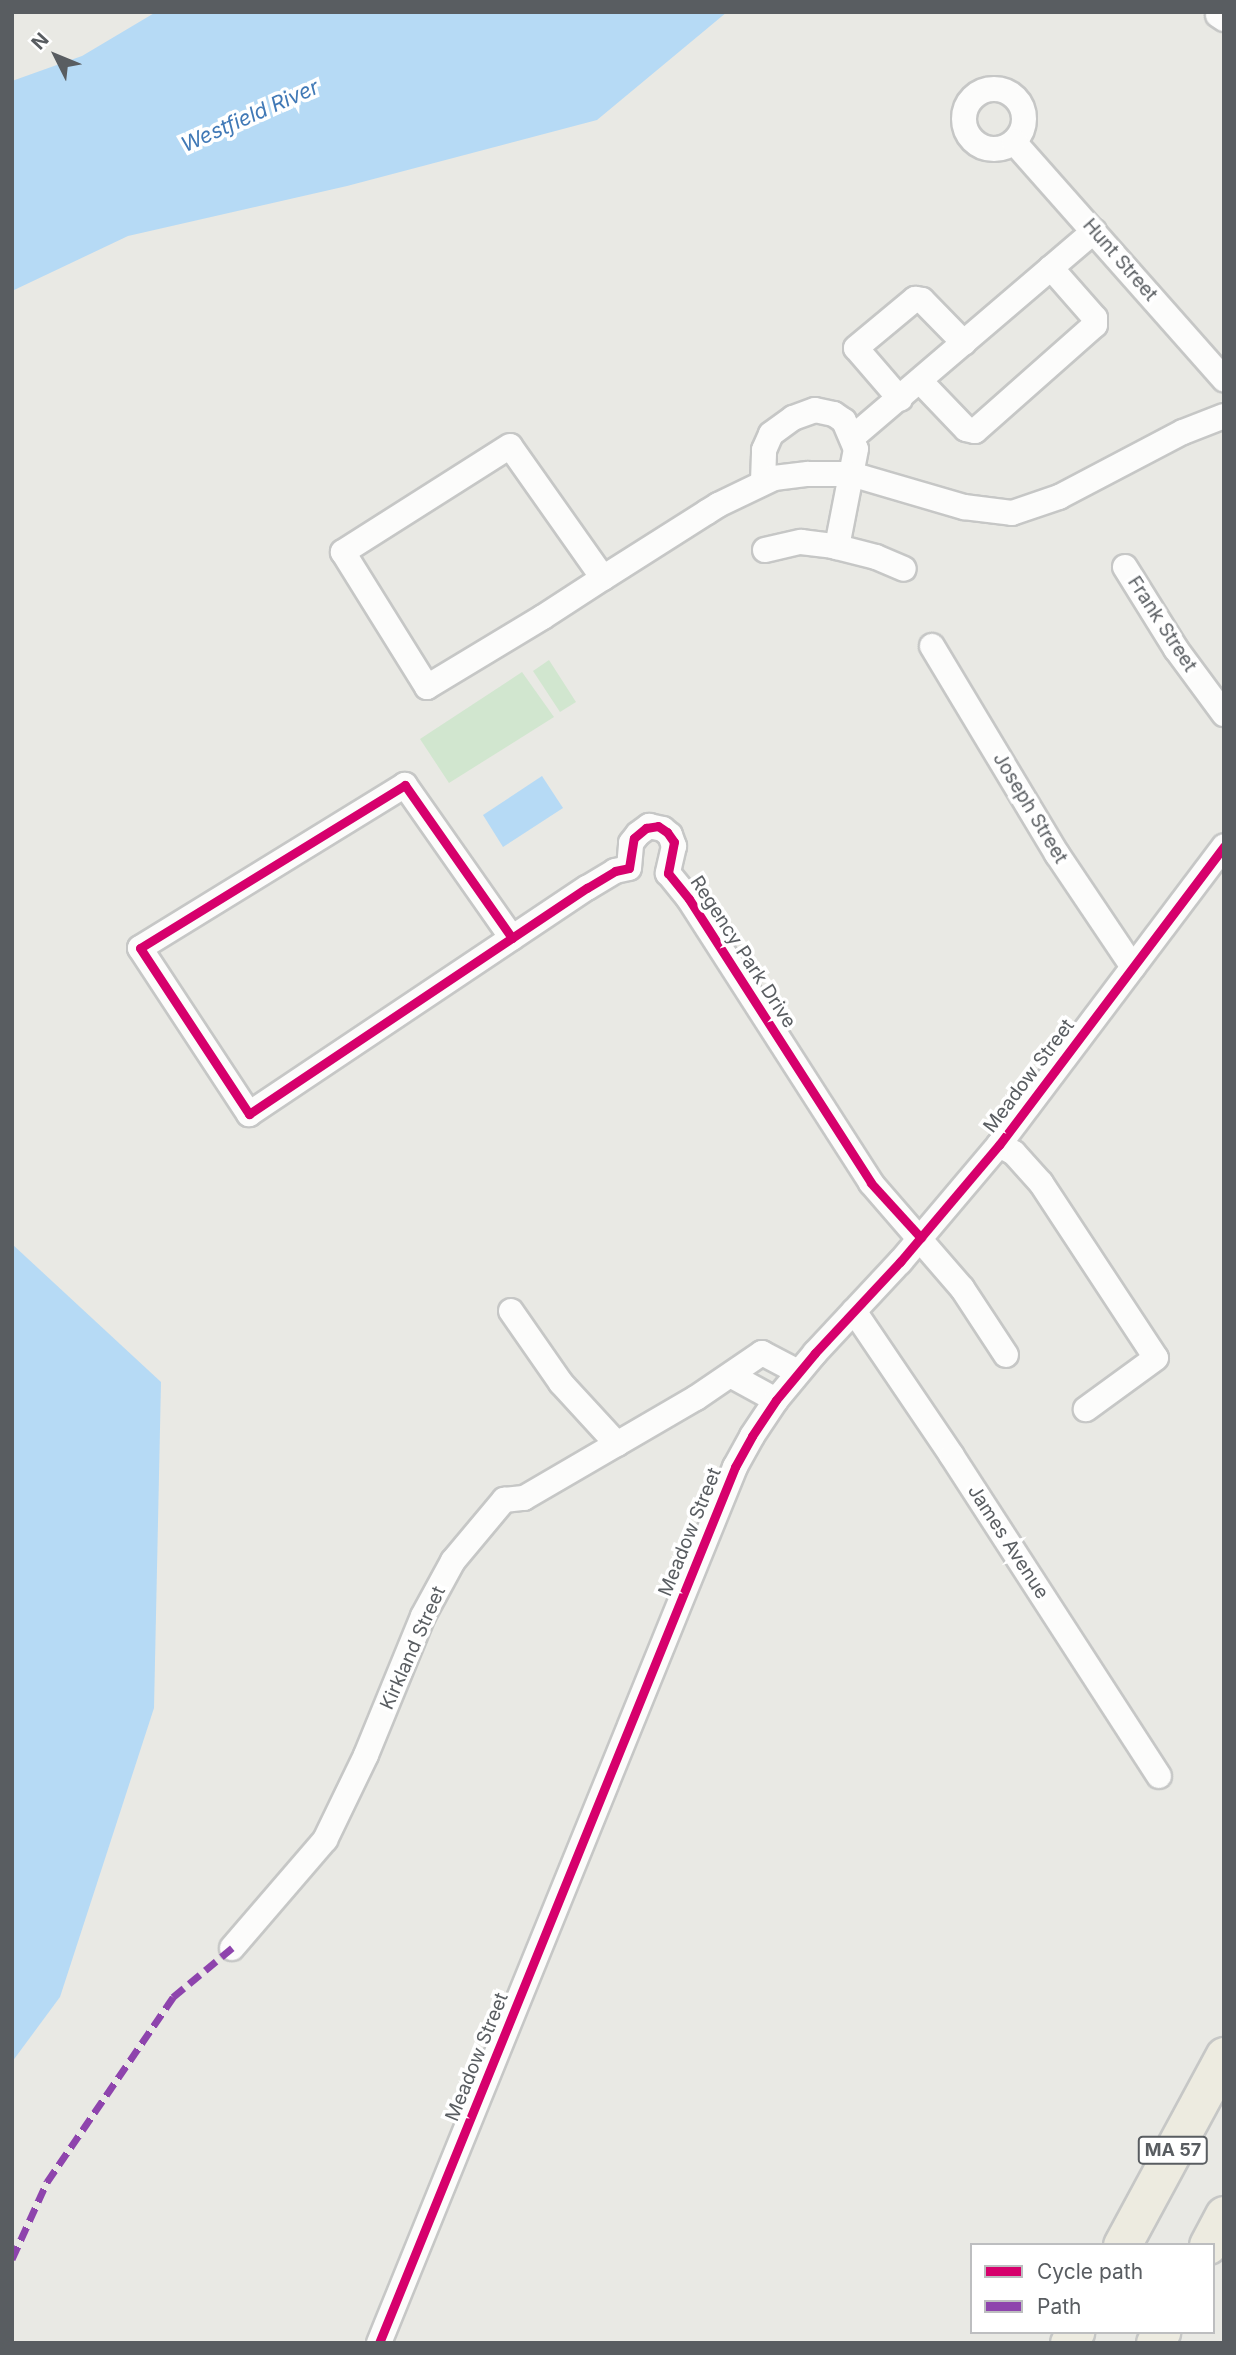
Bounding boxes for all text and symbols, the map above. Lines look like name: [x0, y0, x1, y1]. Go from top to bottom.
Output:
north arrow: [21, 21, 91, 91]
text: N: [27, 28, 54, 54]
water label: Westfield River: [177, 74, 323, 158]
street label: Hunt Street: [1078, 214, 1162, 306]
street label: Frank Street: [1123, 572, 1201, 676]
street label: Joseph Street: [988, 748, 1072, 868]
street label: Regency Park Drive: [685, 872, 801, 1032]
street label: Meadow Street: [979, 1015, 1079, 1137]
street label: Meadow Street: [654, 1465, 726, 1599]
street label: James Avenue: [963, 1481, 1053, 1603]
street label: Kirkland Street: [376, 1583, 450, 1713]
street label: Meadow Street: [441, 1990, 513, 2124]
road number: MA 57: [1136, 2136, 1210, 2164]
legend: [970, 2243, 1215, 2334]
text: Cycle path: [1037, 2259, 1143, 2284]
text: Path: [1037, 2294, 1082, 2319]

